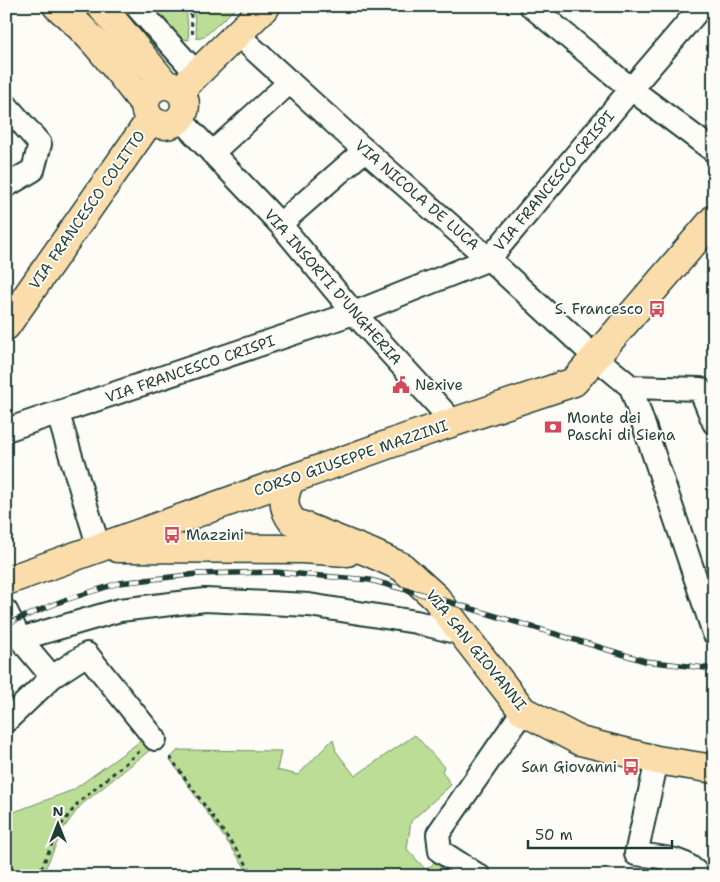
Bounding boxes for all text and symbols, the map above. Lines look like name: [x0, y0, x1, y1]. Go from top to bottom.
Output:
street label: VIA FRANCESCO CRISPI: [489, 106, 619, 256]
street label: VIA FRANCESCO COLITTO: [24, 127, 150, 293]
street label: VIA NICOLA DE LUCA: [351, 135, 483, 255]
street label: VIA INSORTI D'UNGHERIA: [260, 205, 406, 369]
place label: S. Francesco: [555, 299, 643, 319]
bus stop icon: S. Francesco: [647, 299, 667, 319]
street label: VIA FRANCESCO CRISPI: [103, 331, 277, 407]
public building icon: Nexive: [391, 375, 411, 395]
place label: Nexive: [415, 375, 463, 395]
place label: Monte dei Paschi di Siena: [567, 408, 676, 445]
street label: CORSO GIUSEPPE MAZZINI: [251, 415, 451, 501]
bank icon: Monte dei Paschi di Siena: [543, 417, 563, 437]
bus stop icon: Mazzini: [162, 525, 182, 545]
place label: Mazzini: [186, 525, 244, 545]
street label: VIA SAN GIOVANNI: [421, 586, 531, 714]
place label: San Giovanni: [521, 757, 617, 777]
bus stop icon: San Giovanni: [621, 757, 641, 777]
north arrow: [32, 800, 82, 850]
text: N: [52, 802, 64, 820]
scale bar: [528, 817, 671, 849]
text: 50 m: [535, 825, 573, 845]

